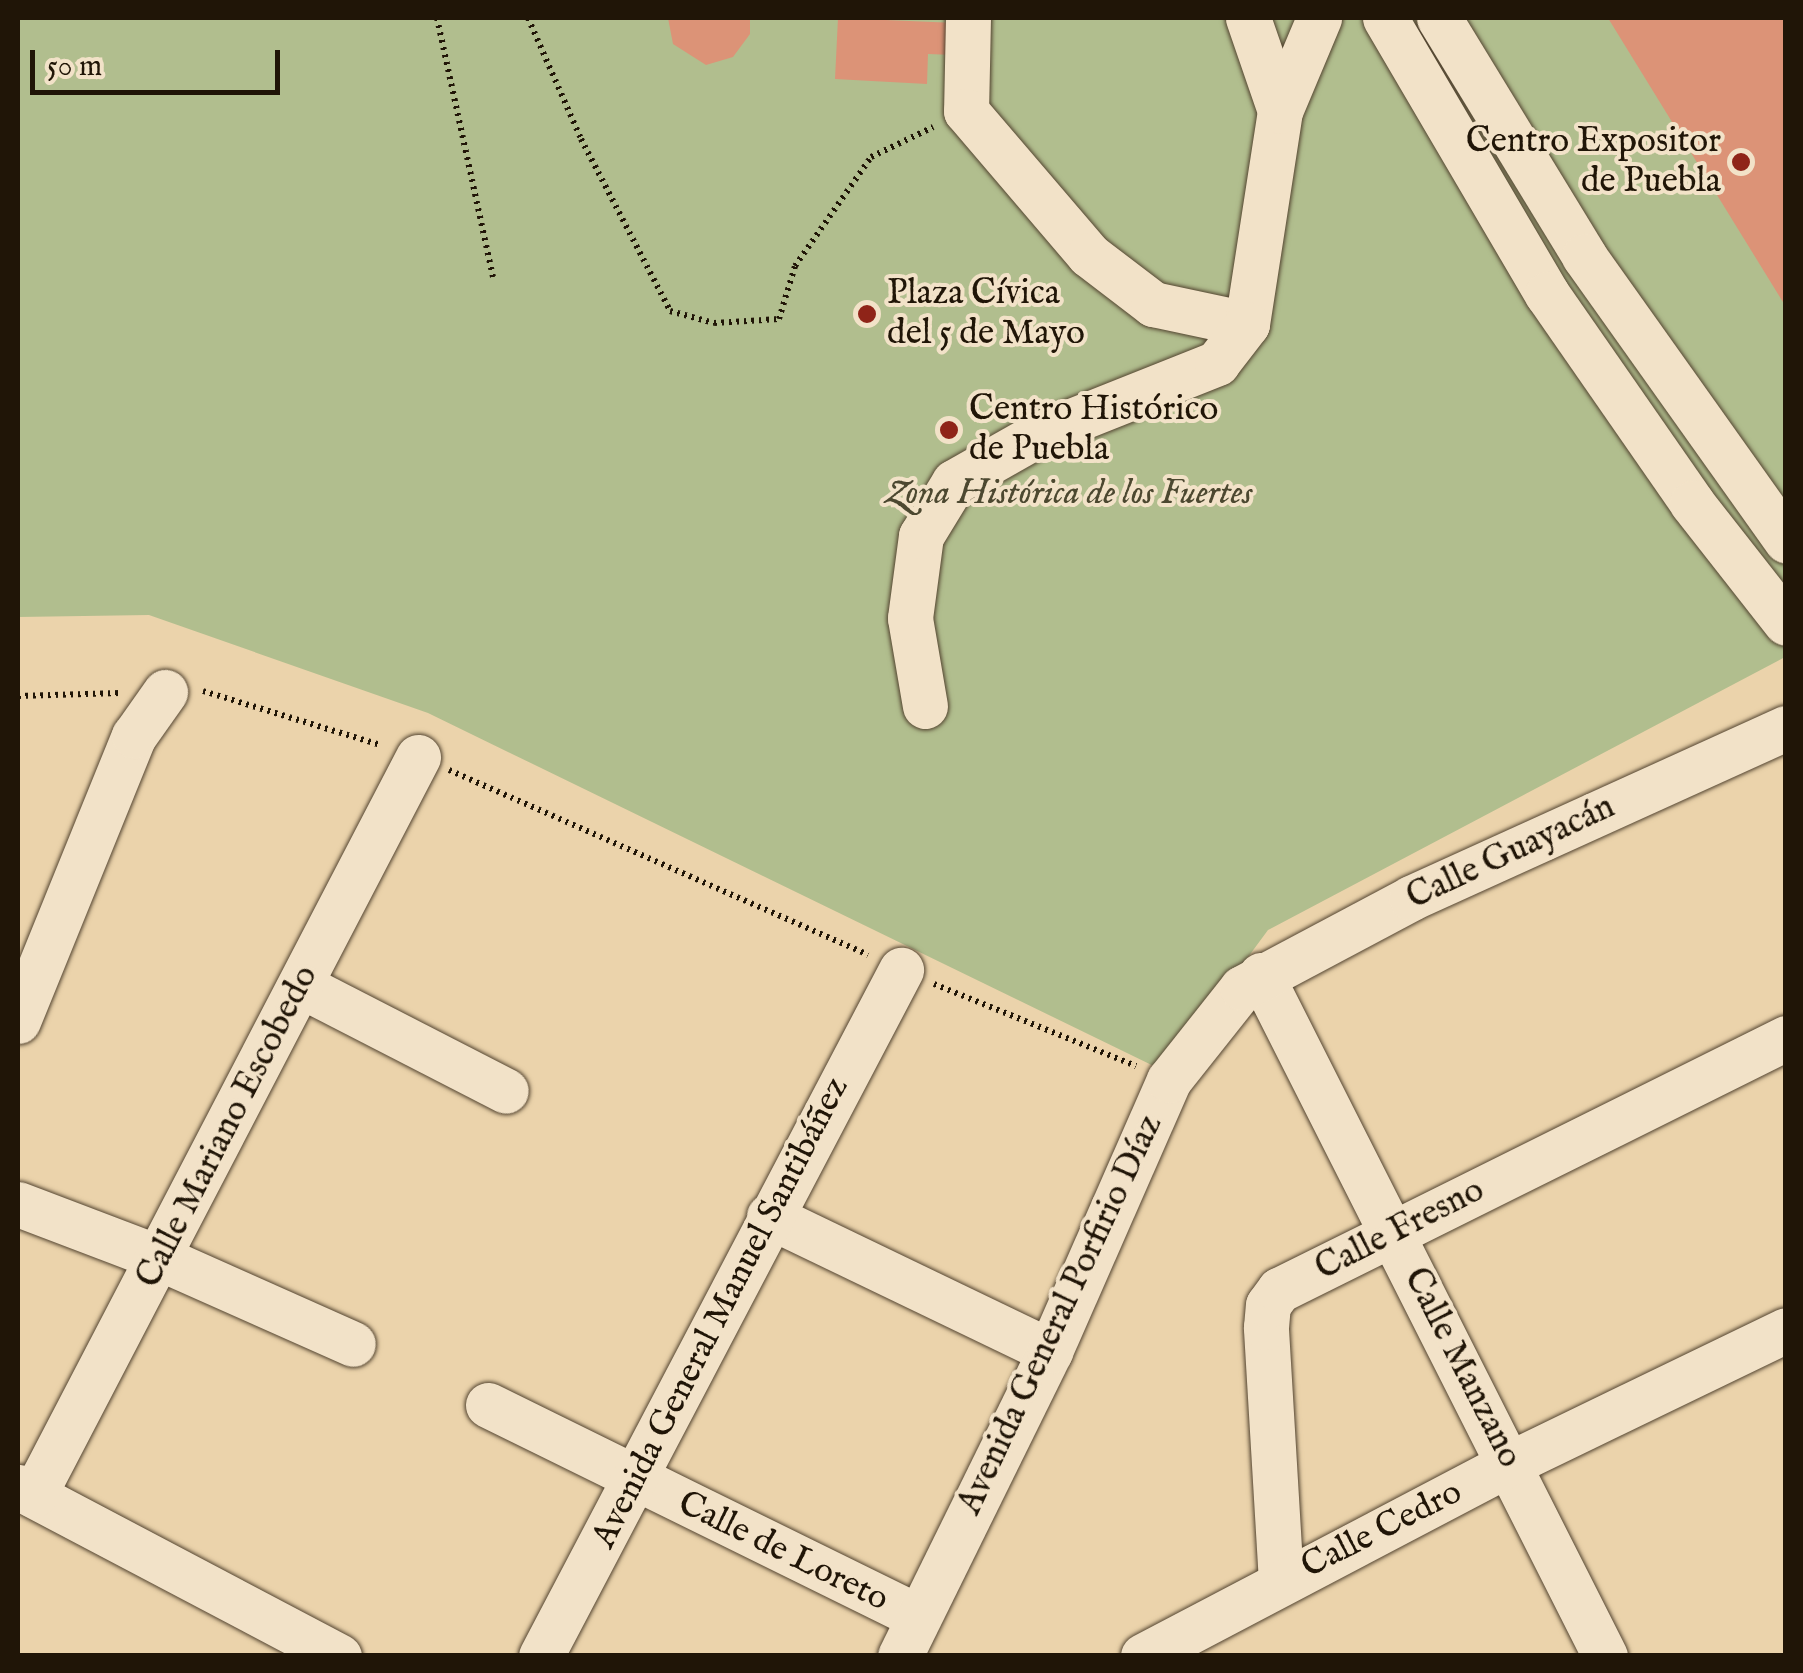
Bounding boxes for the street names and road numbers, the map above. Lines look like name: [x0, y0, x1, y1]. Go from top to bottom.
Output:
street label: Calle Guayacán: [1400, 787, 1622, 919]
street label: Calle Mariano Escobedo: [128, 959, 328, 1295]
street label: Avenida General Manuel Santibáñez: [584, 1071, 858, 1555]
street label: Avenida General Porfirio Díaz: [950, 1108, 1172, 1522]
street label: Calle Fresno: [1309, 1170, 1491, 1290]
street label: Calle Manzano: [1394, 1261, 1530, 1475]
street label: Calle Cedro: [1295, 1472, 1469, 1588]
street label: Calle de Loreto: [671, 1483, 895, 1621]

